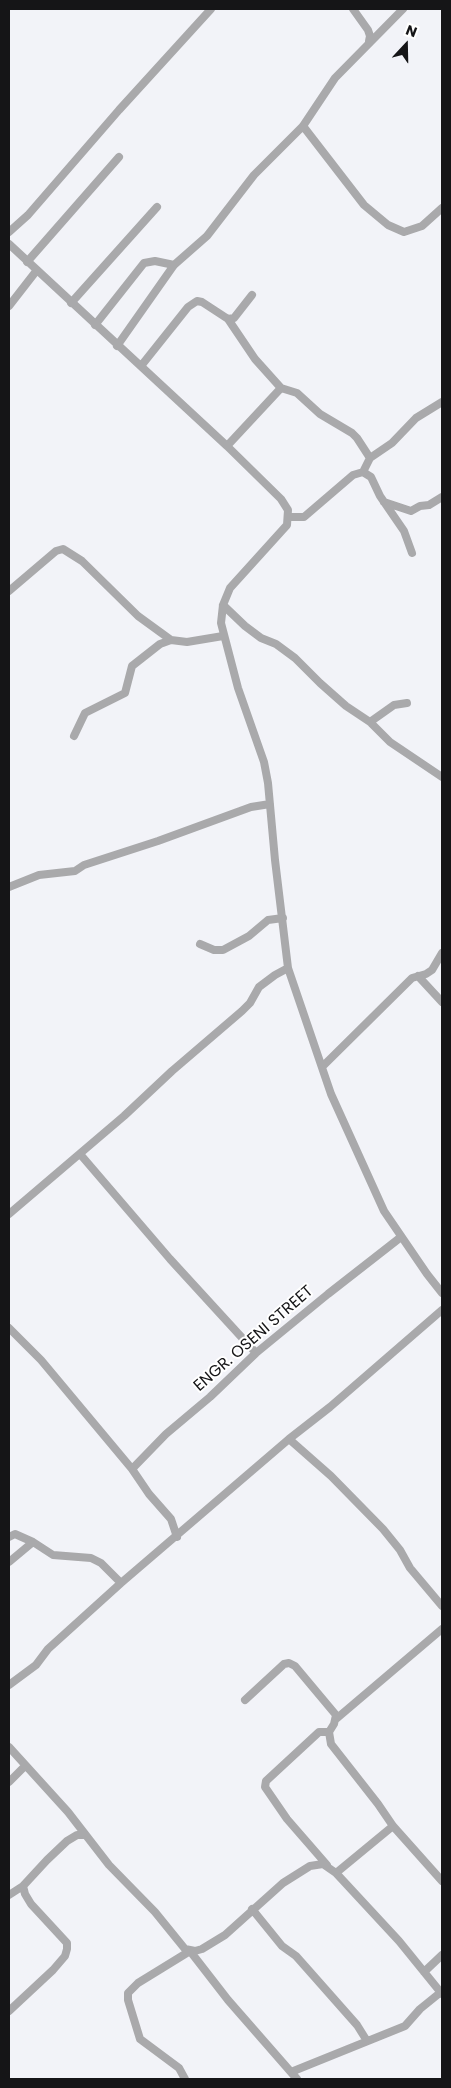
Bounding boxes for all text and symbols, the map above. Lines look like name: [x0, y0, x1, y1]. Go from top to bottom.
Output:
north arrow: [381, 20, 431, 70]
text: N: [403, 20, 420, 42]
street label: ENGR. OSENI STREET: [190, 1282, 318, 1396]

